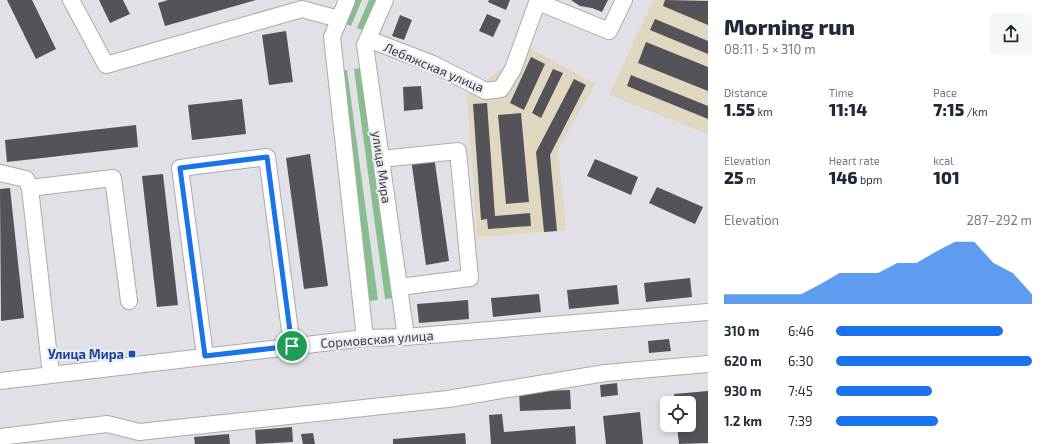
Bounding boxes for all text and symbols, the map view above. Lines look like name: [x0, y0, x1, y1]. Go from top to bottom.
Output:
text: Morning run: [724, 13, 855, 39]
button: share: [990, 13, 1032, 55]
street label: Лебяжская улица: [382, 39, 486, 95]
text: 08:11 · 5 × 310 m: [724, 41, 816, 57]
text: Distance: [724, 86, 767, 99]
text: Time: [829, 86, 853, 99]
text: Pace: [933, 86, 957, 99]
text: 1.55: [724, 99, 755, 119]
text: 11:14: [829, 99, 867, 119]
text: 7:15: [933, 99, 964, 119]
text: km: [755, 105, 773, 118]
text: /km: [964, 105, 988, 118]
street label: улица Мира: [369, 130, 395, 204]
text: Elevation: [724, 154, 771, 167]
text: Heart rate: [829, 154, 880, 167]
text: kcal: [933, 154, 953, 167]
text: 25: [724, 167, 744, 187]
text: 146: [829, 167, 858, 187]
text: 101: [933, 167, 960, 187]
text: m: [744, 173, 756, 186]
text: bpm: [858, 173, 882, 186]
text: Elevation: [724, 212, 779, 228]
text: 287–292 m: [966, 212, 1032, 228]
text: 310 m: [724, 323, 759, 339]
text: 6:46: [788, 323, 814, 339]
street label: Сормовская улица: [320, 327, 434, 351]
pin: [275, 329, 309, 363]
icon: arrive: [281, 335, 303, 357]
place label: Улица Мира: [48, 346, 124, 362]
marker: Улица Мира: [127, 349, 137, 359]
text: 620 m: [724, 353, 762, 369]
text: 6:30: [788, 353, 814, 369]
text: 930 m: [724, 383, 762, 399]
text: 7:45: [788, 383, 813, 399]
map controls: [660, 396, 696, 432]
button: locate: [660, 396, 696, 432]
text: 1.2 km: [724, 413, 762, 429]
text: 7:39: [788, 413, 812, 429]

